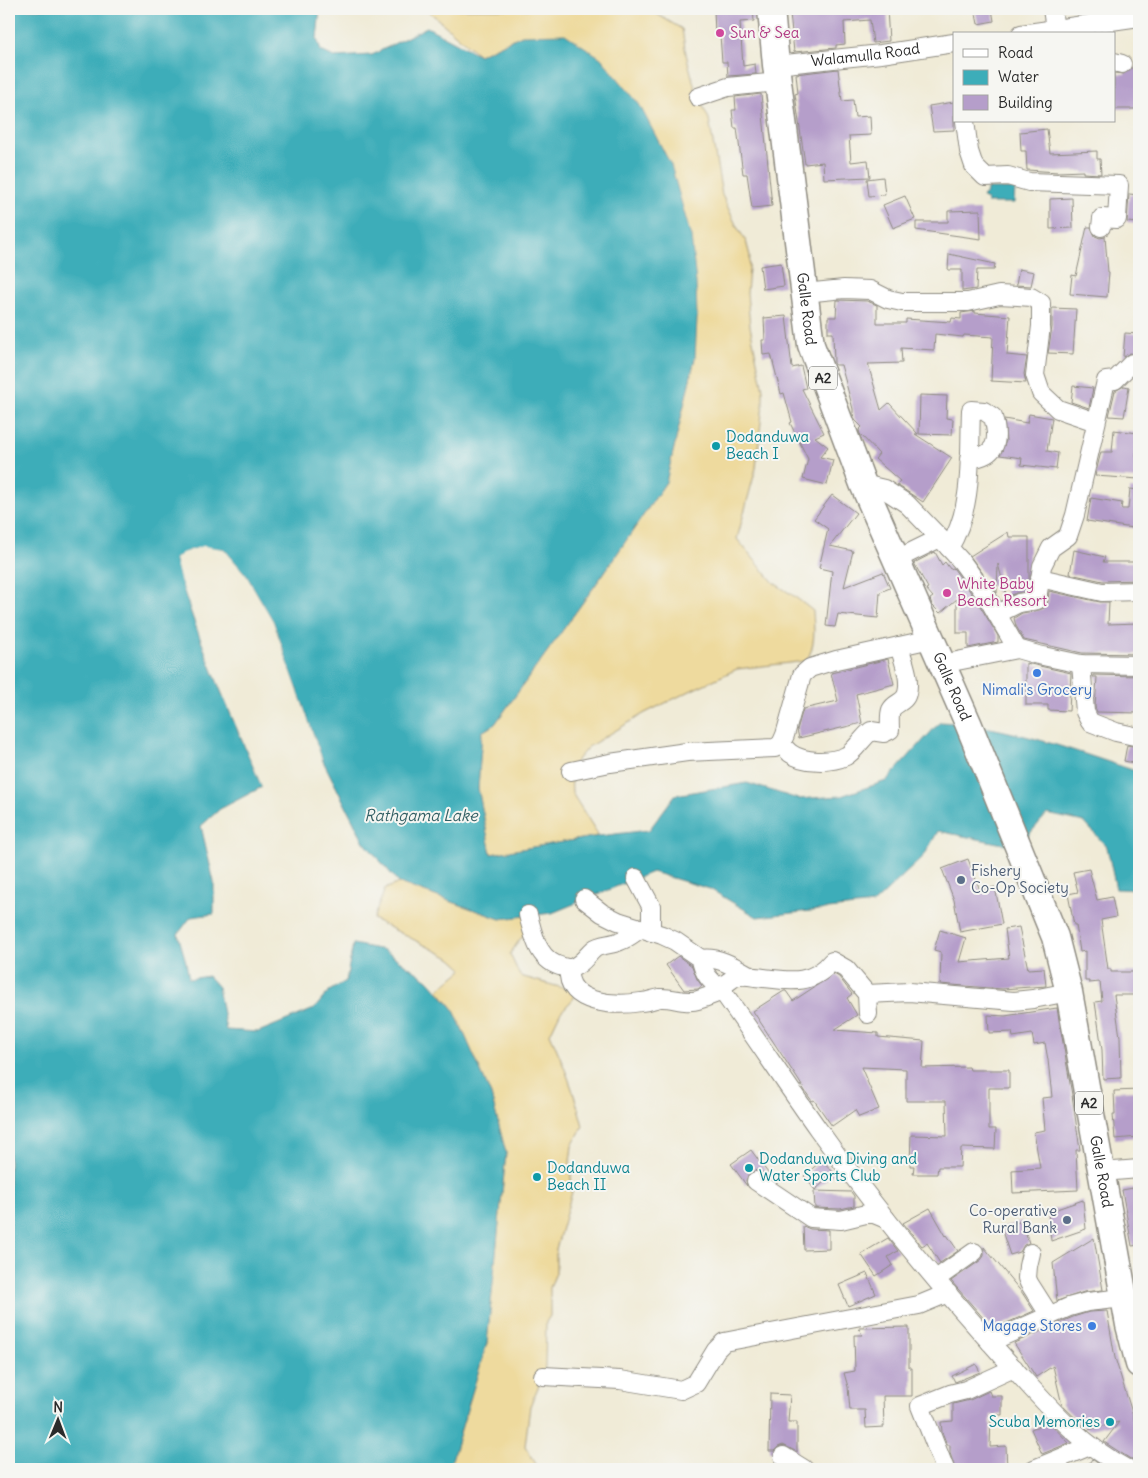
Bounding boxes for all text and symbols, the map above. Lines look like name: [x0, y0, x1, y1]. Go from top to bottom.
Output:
place label: Sun & Sea: [730, 23, 800, 42]
marker: Sun & Sea: [714, 27, 726, 39]
legend: [953, 32, 1116, 122]
street label: Walamulla Road: [810, 38, 921, 70]
text: Road: [998, 43, 1033, 62]
text: Water: [998, 67, 1039, 86]
text: Building: [998, 93, 1053, 112]
street label: Galle Road: [793, 271, 821, 346]
road number: A2: [809, 366, 837, 389]
place label: Dodanduwa Beach I: [726, 427, 810, 463]
marker: Dodanduwa Beach I: [710, 440, 722, 452]
place label: White Baby Beach Resort: [957, 574, 1047, 610]
marker: White Baby Beach Resort: [941, 587, 953, 599]
street label: Galle Road: [929, 649, 976, 724]
marker: Nimali's Grocery: [1031, 667, 1043, 679]
place label: Nimali's Grocery: [982, 680, 1092, 699]
water label: Rathgama Lake: [364, 805, 479, 825]
place label: Fishery Co-Op Society: [971, 861, 1069, 897]
marker: Fishery Co-Op Society: [955, 874, 967, 886]
road number: A2: [1075, 1092, 1103, 1114]
street label: Galle Road: [1086, 1134, 1118, 1209]
place label: Dodanduwa Diving and Water Sports Club: [759, 1149, 917, 1185]
place label: Dodanduwa Beach II: [547, 1158, 631, 1194]
marker: Dodanduwa Diving and Water Sports Club: [743, 1162, 755, 1174]
marker: Dodanduwa Beach II: [531, 1171, 543, 1183]
place label: Co-operative Rural Bank: [969, 1201, 1057, 1237]
marker: Co-operative Rural Bank: [1061, 1214, 1073, 1226]
place label: Magage Stores: [982, 1316, 1082, 1335]
marker: Magage Stores: [1086, 1320, 1098, 1332]
north arrow: [32, 1396, 82, 1446]
text: N: [53, 1398, 63, 1416]
place label: Scuba Memories: [989, 1412, 1100, 1431]
marker: Scuba Memories: [1104, 1416, 1116, 1428]

